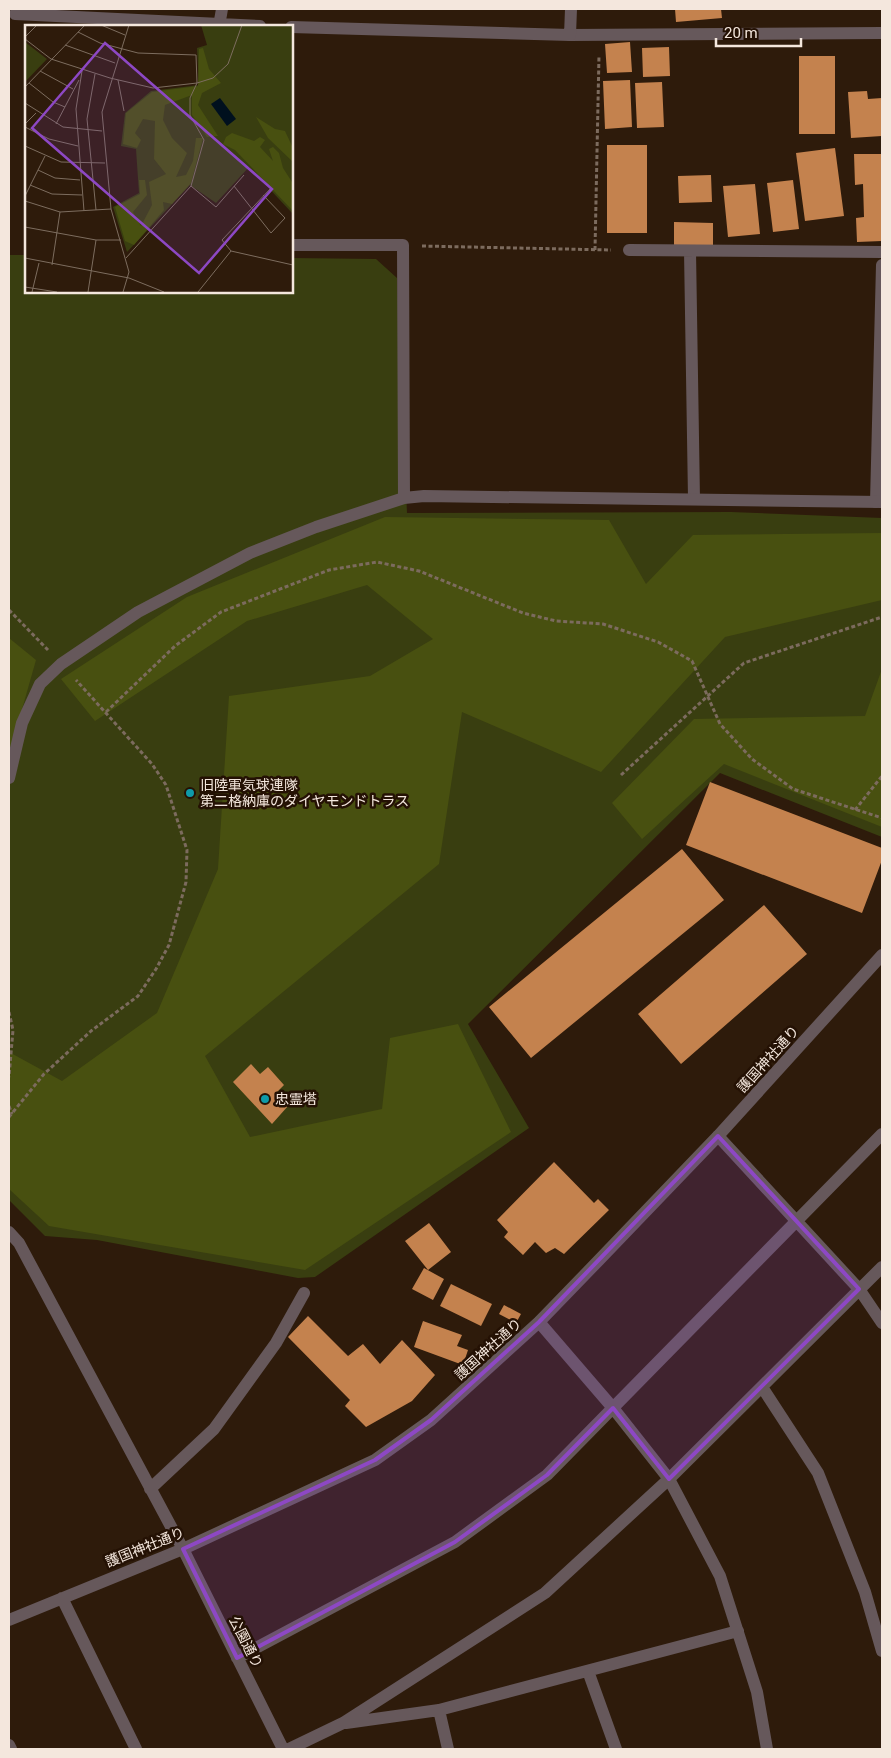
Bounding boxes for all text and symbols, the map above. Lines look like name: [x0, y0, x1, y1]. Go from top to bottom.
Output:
scale bar: [716, 15, 801, 47]
text: 20 m: [724, 24, 758, 42]
inset map: [25, 25, 292, 292]
place label: 旧陸軍気球連隊 第二格納庫のダイヤモンドトラス: [200, 777, 409, 809]
marker: 旧陸軍気球連隊 第二格納庫のダイヤモンドトラス: [184, 787, 196, 799]
street label: 護国神社通り: [734, 1022, 802, 1096]
place label: 忠霊塔: [275, 1091, 317, 1107]
marker: 忠霊塔: [259, 1093, 271, 1105]
street label: 護国神社通り: [451, 1315, 525, 1383]
street label: 護国神社通り: [103, 1524, 187, 1570]
street label: 公園通り: [226, 1613, 266, 1671]

